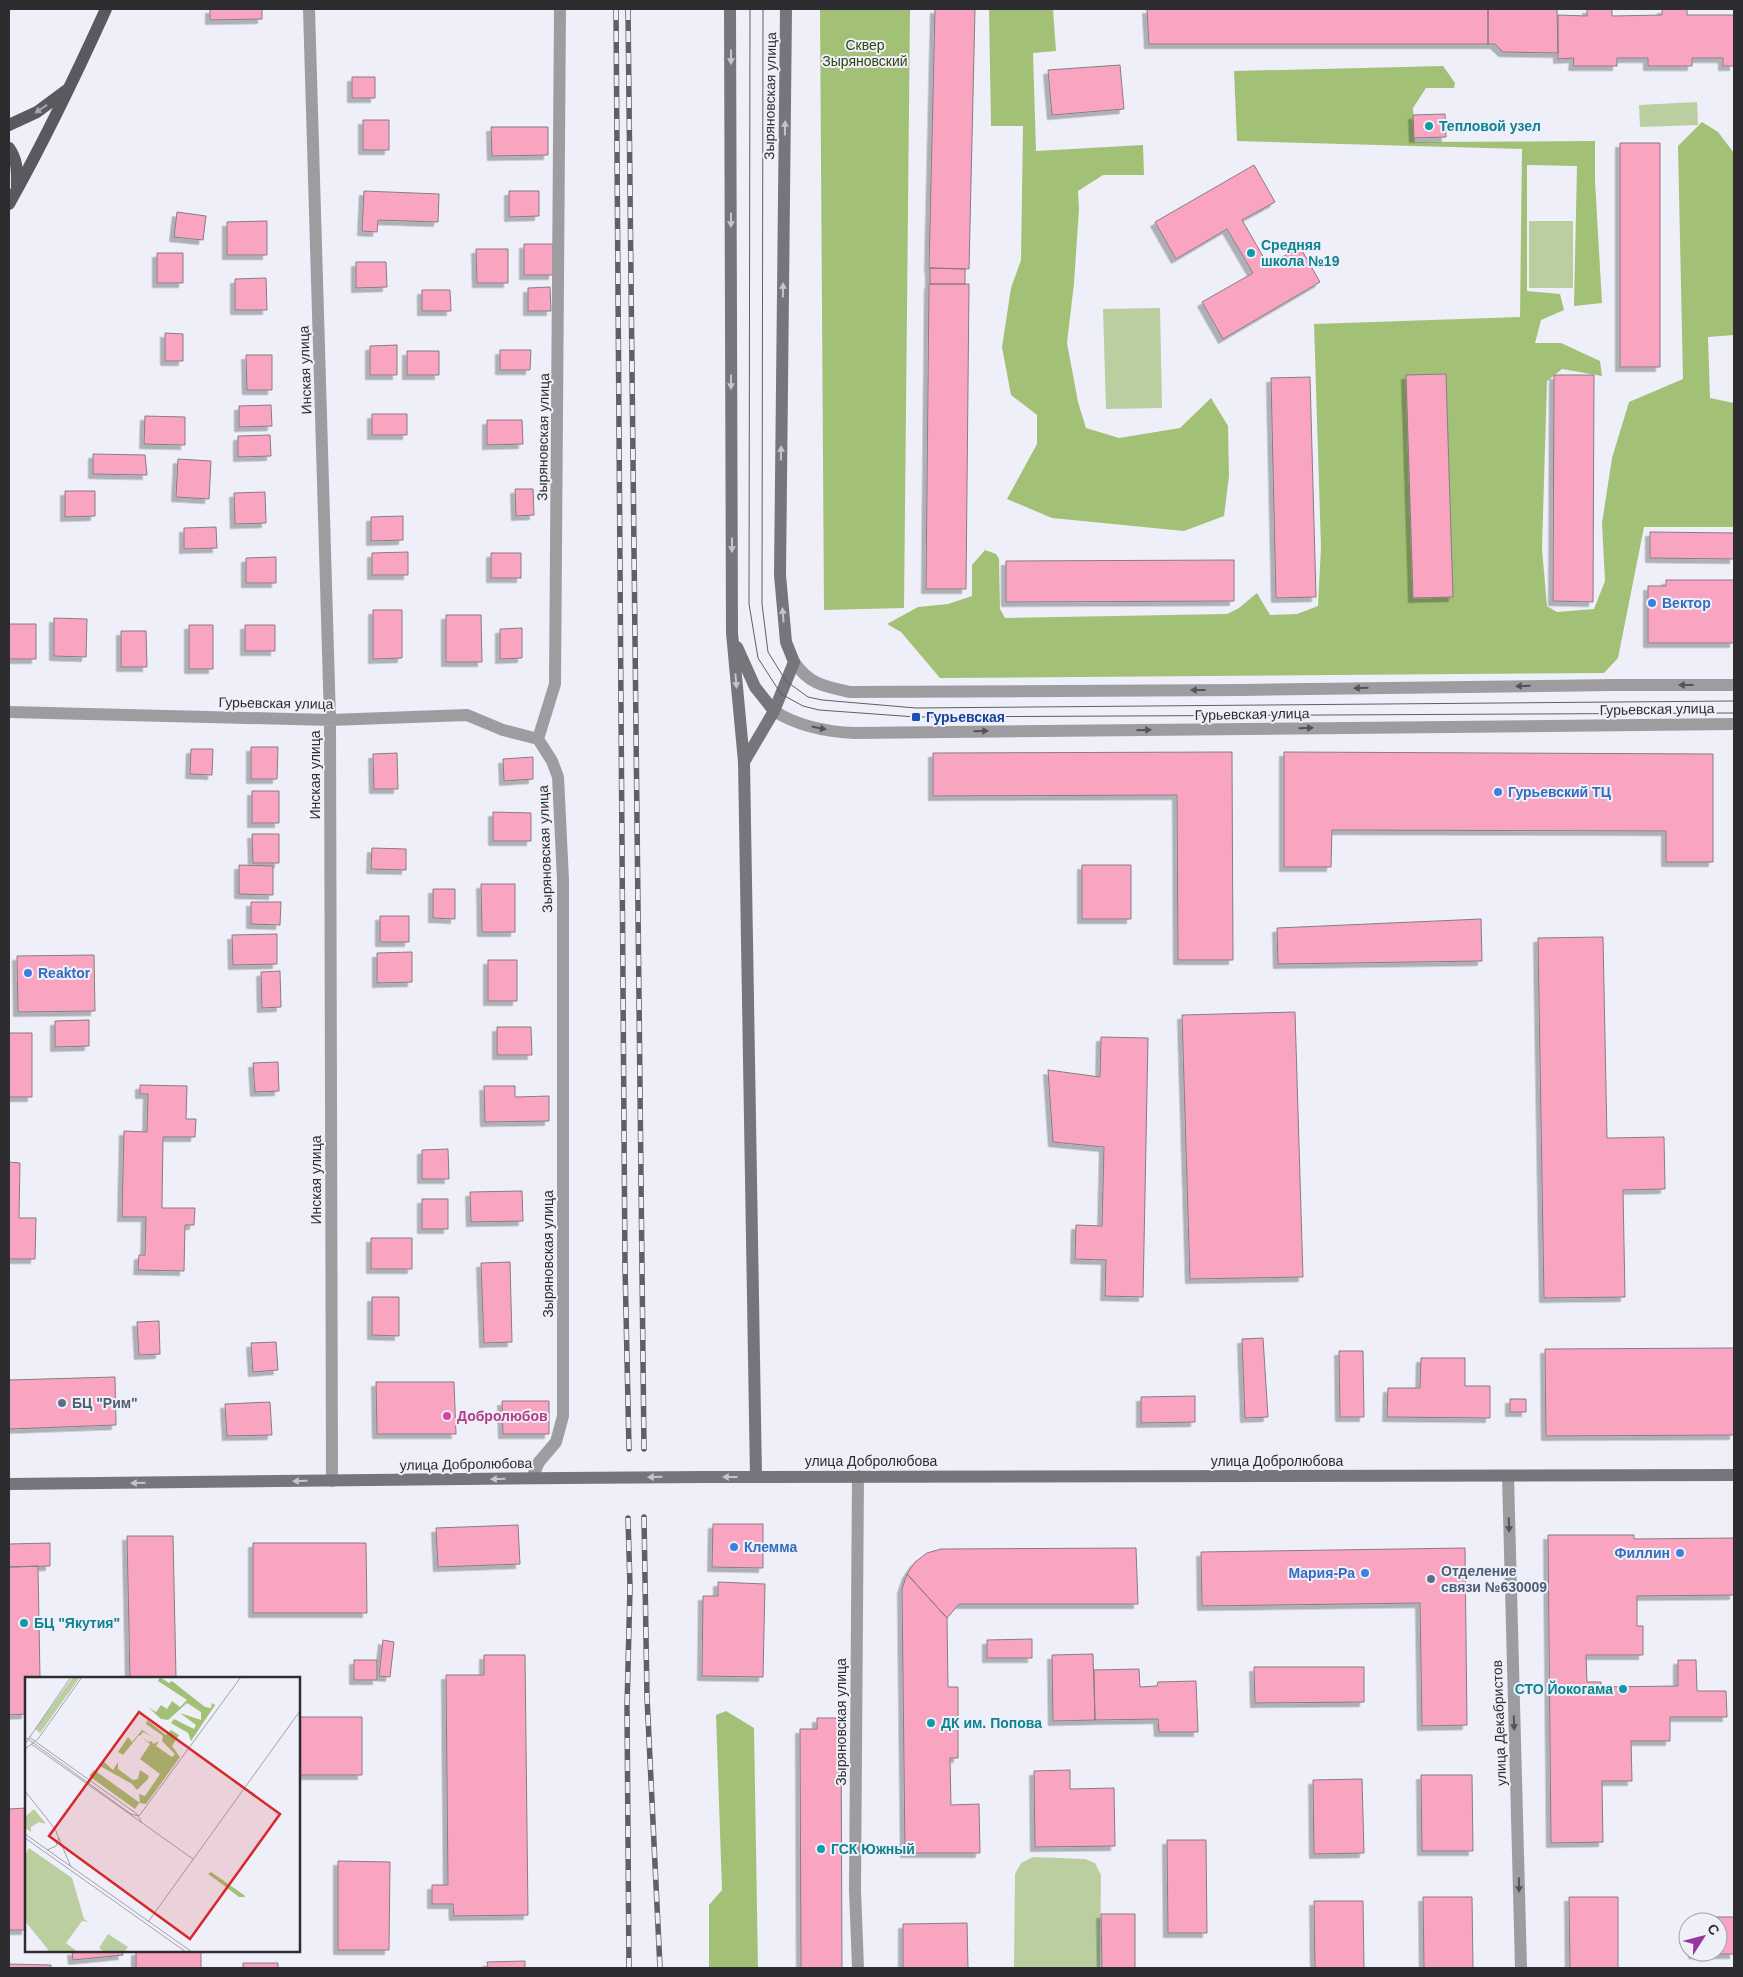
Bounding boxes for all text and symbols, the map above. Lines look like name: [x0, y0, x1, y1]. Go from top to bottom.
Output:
street label: Зыряновская улица: [761, 32, 779, 160]
park label: Cквер Зыряновский: [822, 37, 908, 69]
one-way arrow: [727, 50, 735, 66]
one-way arrow: [34, 104, 48, 114]
place label: Тепловой узел: [1439, 118, 1541, 134]
one-way arrow: [781, 119, 789, 135]
marker: Тепловой узел: [1423, 120, 1435, 132]
one-way arrow: [727, 212, 735, 228]
place label: Средняя школа №19: [1261, 237, 1340, 269]
marker: Средняя школа №19: [1245, 247, 1257, 259]
one-way arrow: [779, 282, 787, 298]
street label: Инская улица: [295, 325, 315, 415]
street label: Зыряновская улица: [534, 373, 552, 501]
one-way arrow: [727, 375, 735, 391]
one-way arrow: [777, 444, 785, 460]
one-way arrow: [728, 537, 736, 553]
place label: Вектор: [1662, 595, 1711, 611]
marker: Вектор: [1646, 597, 1658, 609]
one-way arrow: [778, 607, 786, 623]
one-way arrow: [732, 673, 740, 689]
one-way arrow: [1677, 681, 1693, 689]
one-way arrow: [1515, 682, 1531, 690]
one-way arrow: [1352, 684, 1368, 692]
one-way arrow: [1190, 686, 1206, 694]
street label: Гурьевская улица: [218, 694, 334, 712]
street label: Гурьевская улица: [1599, 700, 1715, 718]
street label: Гурьевская улица: [1194, 705, 1310, 723]
place label: Гурьевская: [926, 709, 1005, 725]
marker: Гурьевская: [910, 711, 922, 723]
one-way arrow: [811, 724, 827, 732]
one-way arrow: [1298, 724, 1314, 732]
one-way arrow: [1136, 725, 1152, 733]
one-way arrow: [973, 727, 989, 735]
street label: Инская улица: [307, 730, 323, 819]
place label: Гурьевский ТЦ: [1508, 784, 1612, 800]
street label: Зыряновская улица: [535, 785, 555, 913]
marker: Гурьевский ТЦ: [1492, 786, 1504, 798]
place label: Reaktor: [38, 965, 91, 981]
marker: Reaktor: [22, 967, 34, 979]
street label: Инская улица: [308, 1135, 324, 1224]
street label: Зыряновская улица: [540, 1190, 556, 1318]
place label: БЦ "Рим": [72, 1395, 138, 1411]
marker: БЦ "Рим": [56, 1397, 68, 1409]
place label: Добролюбов: [457, 1408, 548, 1424]
marker: Добролюбов: [441, 1410, 453, 1422]
street label: улица Добролюбова: [805, 1453, 938, 1469]
street label: улица Добролюбова: [1211, 1453, 1344, 1469]
street label: улица Добролюбова: [400, 1455, 533, 1473]
one-way arrow: [647, 1473, 663, 1481]
one-way arrow: [722, 1473, 738, 1481]
one-way arrow: [490, 1475, 506, 1483]
one-way arrow: [292, 1477, 308, 1485]
one-way arrow: [130, 1479, 146, 1487]
one-way arrow: [1505, 1517, 1513, 1533]
place label: Клемма: [744, 1539, 797, 1555]
marker: Клемма: [728, 1541, 740, 1553]
place label: Филлин: [1615, 1545, 1670, 1561]
marker: Филлин: [1674, 1547, 1686, 1559]
place label: Отделение связи №630009: [1441, 1563, 1547, 1595]
place label: Мария-Ра: [1288, 1565, 1355, 1581]
marker: Мария-Ра: [1359, 1567, 1371, 1579]
marker: Отделение связи №630009: [1425, 1573, 1437, 1585]
place label: БЦ "Якутия": [34, 1615, 120, 1631]
marker: БЦ "Якутия": [18, 1617, 30, 1629]
street label: Зыряновская улица: [833, 1658, 849, 1786]
street label: улица Декабристов: [1489, 1660, 1509, 1786]
inset map: [25, 1677, 300, 1952]
place label: СТО Йокогама: [1515, 1680, 1613, 1697]
marker: СТО Йокогама: [1617, 1683, 1629, 1695]
place label: ДК им. Попова: [941, 1715, 1042, 1731]
one-way arrow: [1511, 1715, 1519, 1731]
marker: ДК им. Попова: [925, 1717, 937, 1729]
place label: ГСК Южный: [831, 1841, 915, 1857]
marker: ГСК Южный: [815, 1843, 827, 1855]
one-way arrow: [1515, 1877, 1523, 1893]
north arrow: [1678, 1912, 1728, 1962]
text: С: [1704, 1921, 1723, 1938]

